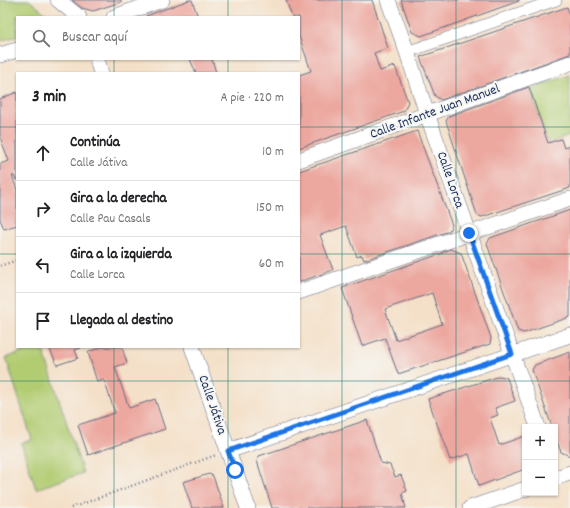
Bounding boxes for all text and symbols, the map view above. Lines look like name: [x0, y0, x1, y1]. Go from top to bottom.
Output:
search box: [16, 16, 300, 60]
icon: search: [30, 27, 52, 49]
text: Buscar aquí: [62, 27, 127, 49]
street label: Calle Infante Juan Manuel: [367, 79, 503, 145]
text: 3 min: [32, 86, 66, 110]
text: A pie · 220 m: [221, 89, 284, 108]
text: Continúa: [70, 132, 120, 154]
icon: ahead: [32, 142, 54, 164]
text: 10 m: [262, 143, 284, 162]
street label: Calle Lorca: [431, 149, 469, 211]
text: Calle Játiva: [70, 154, 127, 173]
text: Gira a la derecha: [70, 188, 167, 210]
icon: right: [32, 198, 54, 220]
text: 150 m: [256, 199, 284, 218]
text: Calle Pau Casals: [70, 210, 151, 229]
route end: [460, 224, 478, 242]
text: Gira a la izquierda: [70, 244, 171, 266]
icon: left: [32, 254, 54, 276]
text: 60 m: [259, 255, 284, 274]
text: Calle Lorca: [70, 266, 125, 285]
icon: arrive: [32, 310, 54, 332]
text: Llegada al destino: [70, 310, 173, 332]
street label: Calle Játiva: [192, 373, 232, 438]
map controls: [522, 424, 558, 496]
button: +: [522, 424, 558, 460]
button: −: [522, 460, 558, 496]
route start: [226, 461, 244, 479]

